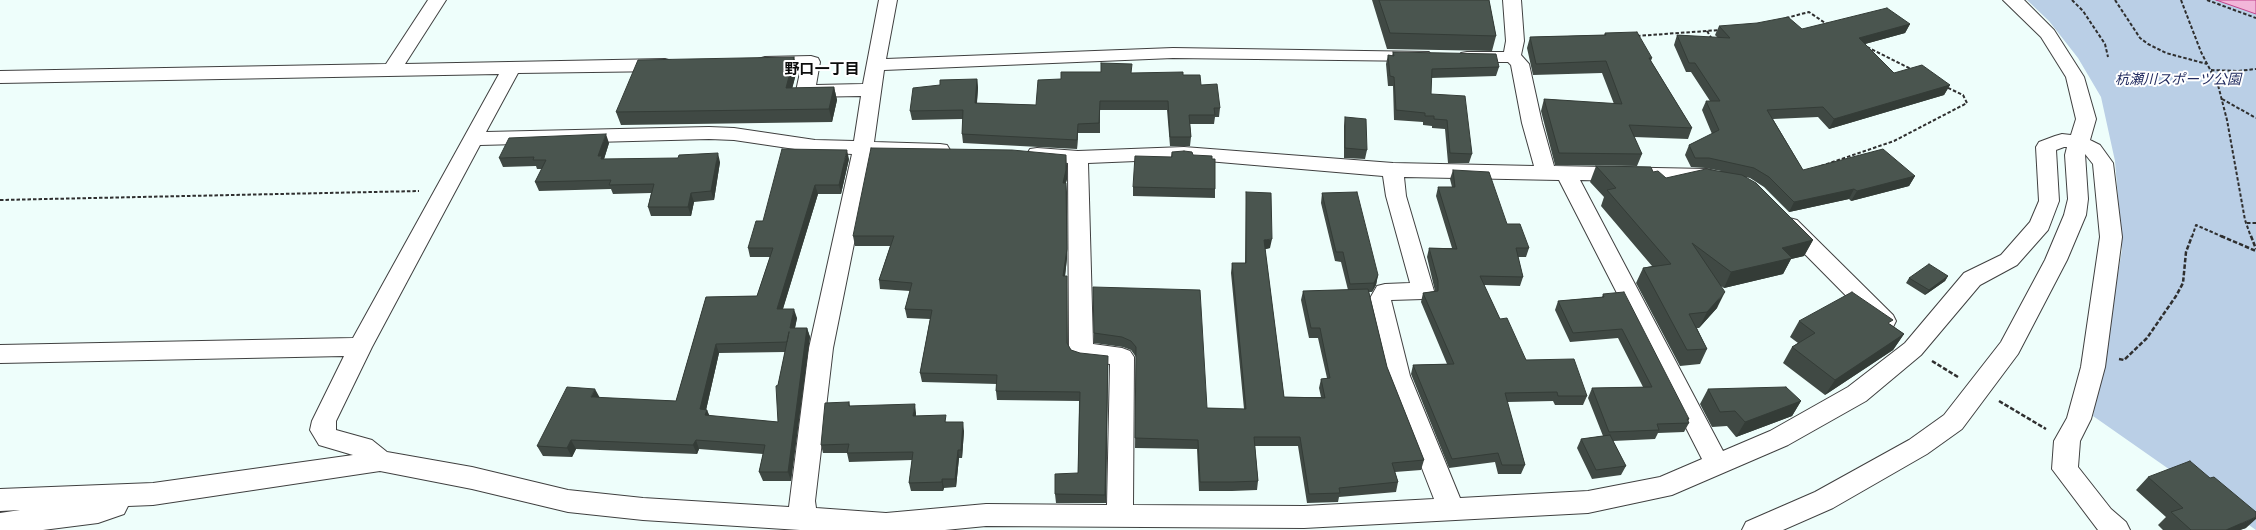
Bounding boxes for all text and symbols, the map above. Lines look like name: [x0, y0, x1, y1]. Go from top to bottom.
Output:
district label: 野口一丁目: [785, 61, 859, 79]
park label: 杭瀬川スポーツ公園: [2115, 72, 2241, 88]

